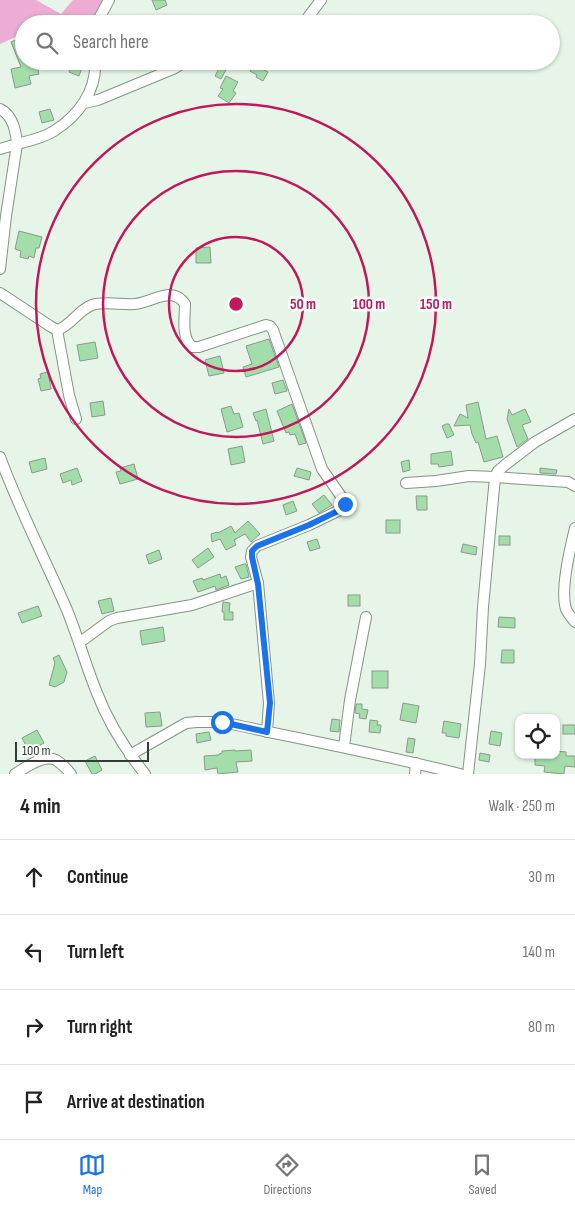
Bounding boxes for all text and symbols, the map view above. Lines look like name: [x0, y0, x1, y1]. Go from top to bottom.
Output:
search box: [15, 15, 560, 70]
icon: search: [33, 29, 61, 57]
text: Search here: [73, 31, 149, 54]
centre of rings: [227, 295, 245, 313]
text: 50 m: [290, 295, 316, 314]
text: 100 m: [353, 295, 385, 314]
text: 150 m: [420, 295, 452, 314]
route end: [334, 493, 357, 516]
route start: [211, 711, 234, 734]
map controls: [515, 714, 560, 759]
button: locate: [515, 714, 560, 759]
scale bar: [15, 739, 149, 762]
text: 100 m: [22, 742, 51, 759]
text: 4 min: [20, 794, 61, 819]
text: Walk · 250 m: [489, 797, 555, 816]
icon: ahead: [20, 863, 48, 891]
text: Continue: [67, 866, 128, 889]
text: 30 m: [528, 868, 555, 887]
icon: left: [20, 938, 48, 966]
text: Turn left: [67, 941, 124, 964]
text: 140 m: [523, 943, 555, 962]
icon: right: [20, 1013, 48, 1041]
text: Turn right: [67, 1016, 132, 1039]
text: 80 m: [528, 1018, 555, 1037]
icon: arrive: [20, 1088, 48, 1116]
text: Arrive at destination: [67, 1091, 205, 1114]
tab: Map: [78, 1151, 106, 1198]
tab: Directions: [263, 1151, 312, 1198]
tab: Saved: [468, 1151, 497, 1198]

